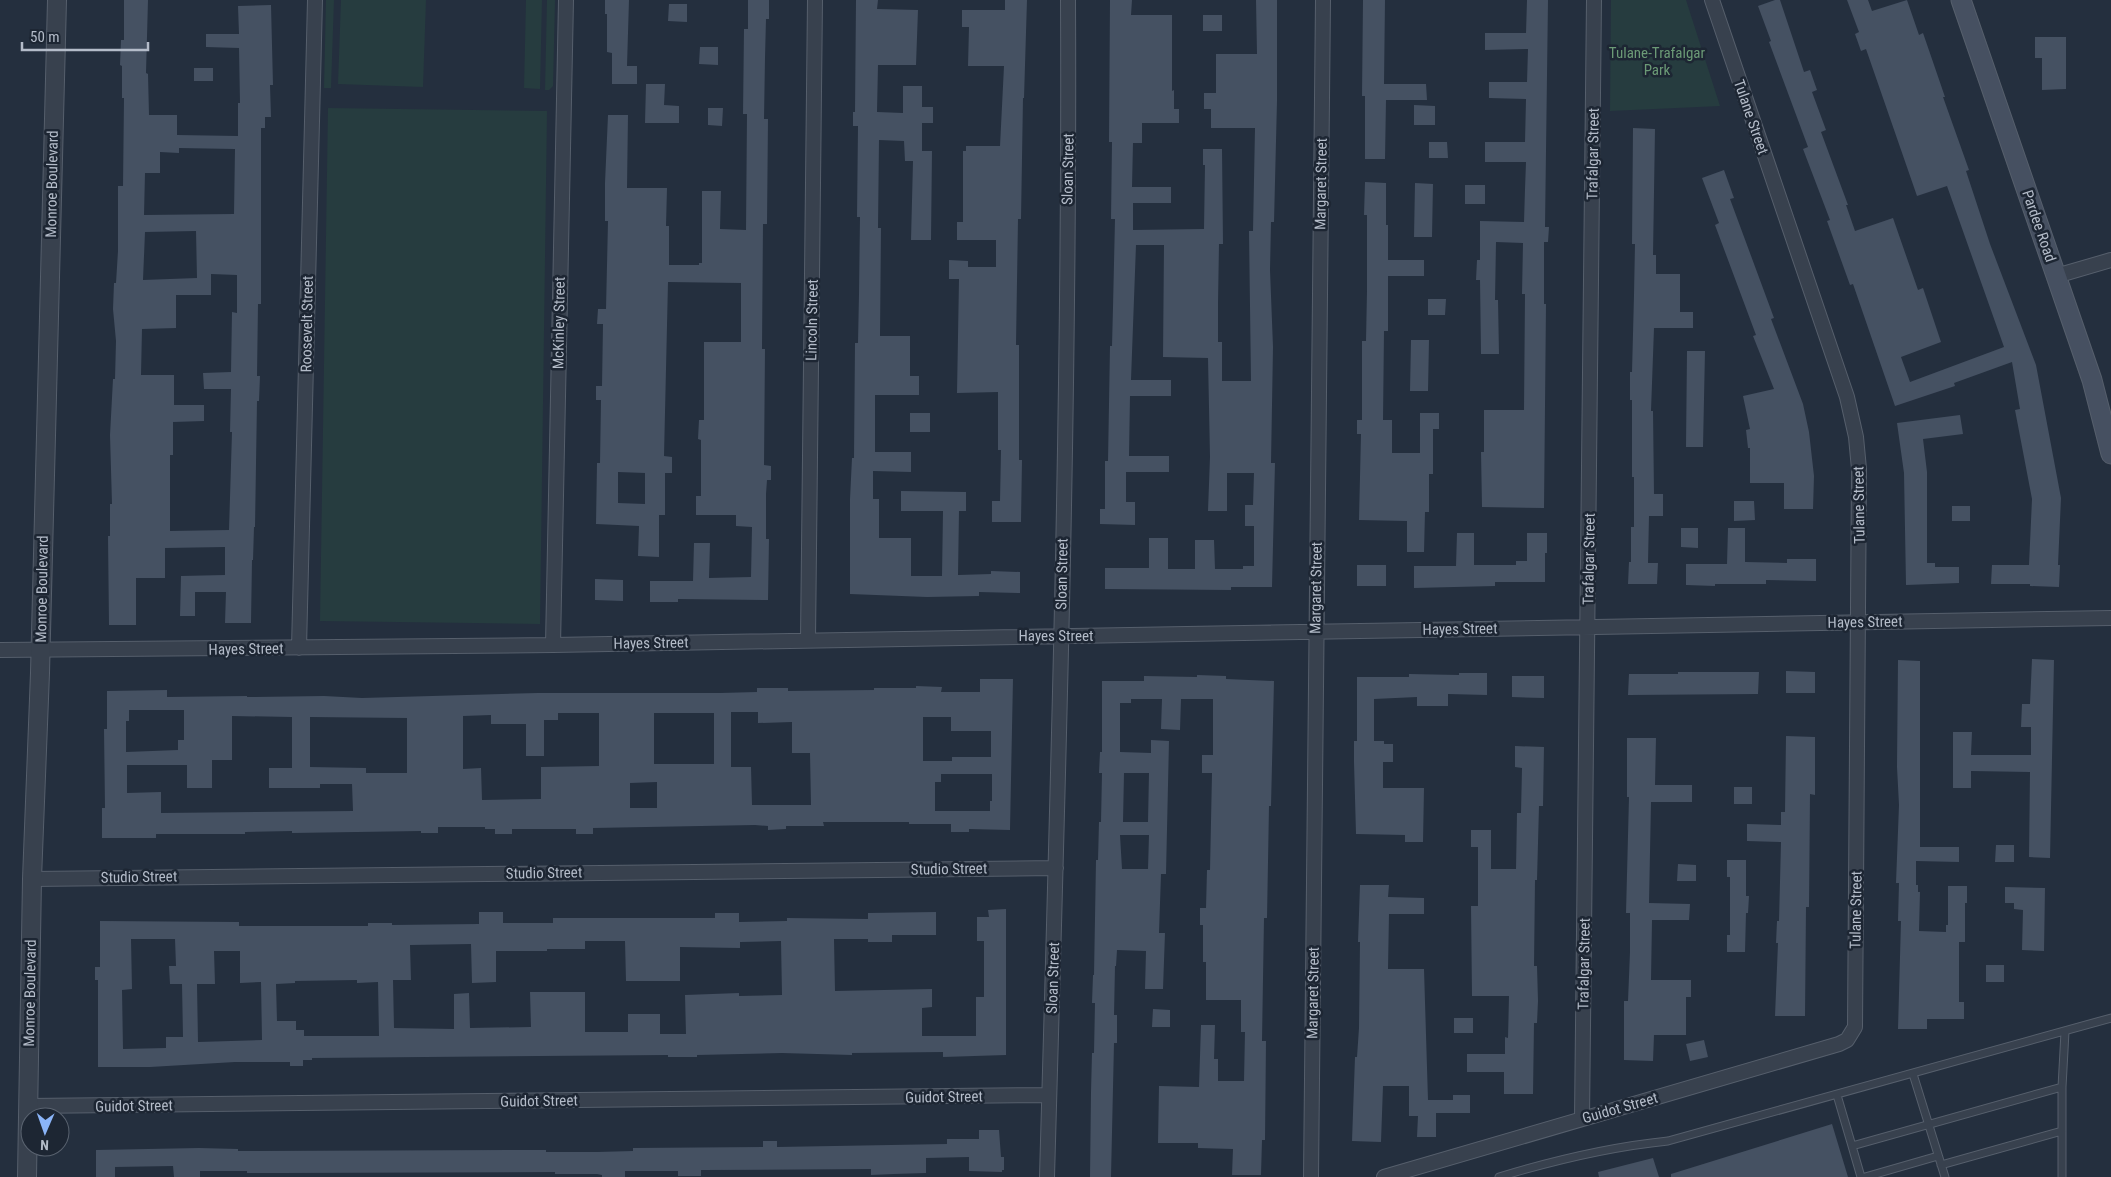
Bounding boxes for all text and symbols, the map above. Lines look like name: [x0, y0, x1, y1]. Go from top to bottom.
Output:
scale bar: [22, 20, 149, 52]
text: 50 m: [30, 28, 60, 46]
park label: Tulane-Trafalgar Park: [1609, 44, 1706, 79]
street label: Tulane Street: [1730, 77, 1772, 157]
street label: Trafalgar Street: [1583, 108, 1603, 200]
street label: Monroe Boulevard: [42, 130, 62, 238]
street label: Sloan Street: [1058, 133, 1078, 205]
street label: Margaret Street: [1311, 138, 1331, 230]
street label: Pardee Road: [2018, 188, 2060, 264]
street label: Roosevelt Street: [297, 276, 317, 372]
street label: McKinley Street: [549, 277, 569, 369]
street label: Lincoln Street: [802, 279, 822, 361]
street label: Tulane Street: [1849, 466, 1869, 544]
street label: Trafalgar Street: [1579, 513, 1599, 605]
street label: Monroe Boulevard: [32, 535, 52, 643]
street label: Sloan Street: [1052, 538, 1072, 610]
street label: Margaret Street: [1306, 542, 1326, 634]
street label: Hayes Street: [1827, 612, 1903, 632]
street label: Hayes Street: [1422, 619, 1498, 639]
street label: Hayes Street: [1019, 627, 1094, 645]
street label: Hayes Street: [613, 633, 689, 653]
street label: Hayes Street: [208, 639, 284, 659]
street label: Studio Street: [911, 859, 987, 879]
street label: Studio Street: [506, 863, 582, 883]
street label: Studio Street: [101, 867, 177, 887]
street label: Tulane Street: [1846, 871, 1866, 949]
street label: Trafalgar Street: [1574, 918, 1594, 1010]
street label: Monroe Boulevard: [20, 939, 40, 1047]
street label: Sloan Street: [1043, 942, 1063, 1014]
street label: Margaret Street: [1303, 947, 1323, 1039]
street label: Guidot Street: [905, 1087, 983, 1107]
street label: Guidot Street: [1580, 1089, 1660, 1127]
street label: Guidot Street: [500, 1091, 578, 1111]
street label: Guidot Street: [95, 1096, 173, 1116]
north arrow: [20, 1107, 70, 1157]
text: N: [40, 1137, 49, 1153]

